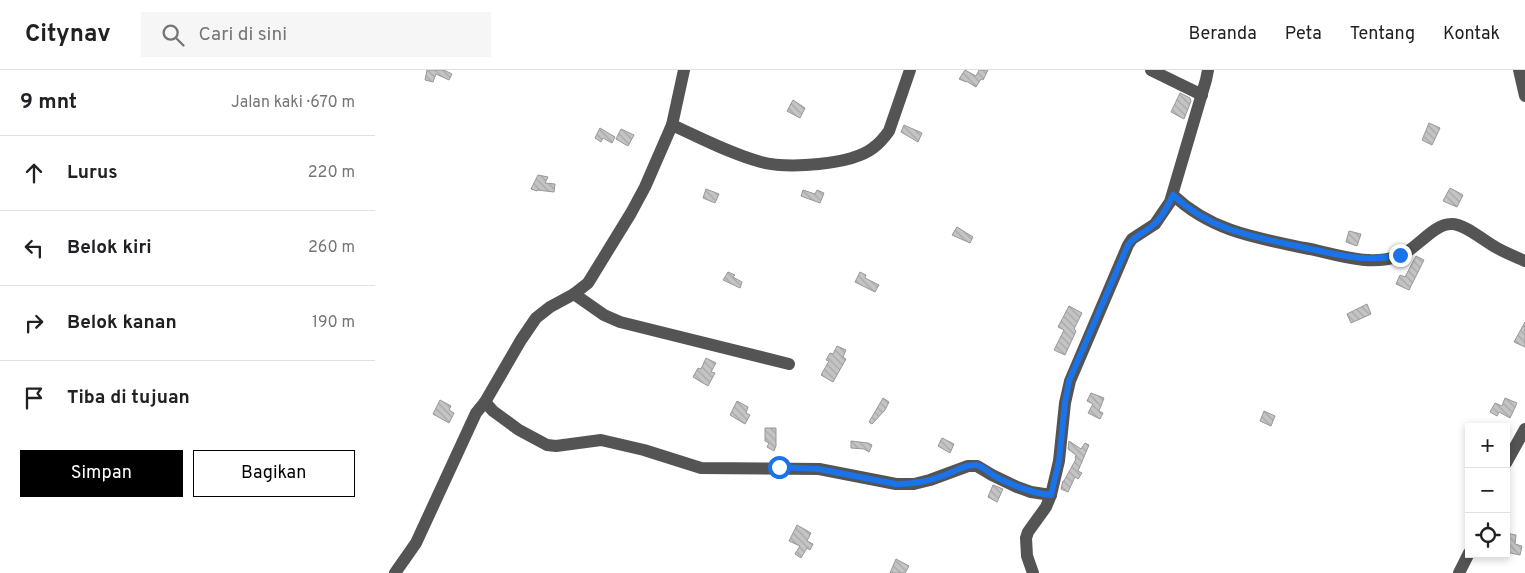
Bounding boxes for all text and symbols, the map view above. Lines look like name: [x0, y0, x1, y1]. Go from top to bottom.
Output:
search box: [141, 12, 491, 57]
text: Citynav: [25, 20, 111, 50]
icon: search: [159, 21, 187, 49]
text: Cari di sini: [199, 23, 287, 47]
text: Beranda: [1188, 23, 1257, 46]
text: Peta: [1285, 23, 1322, 46]
text: Tentang: [1350, 23, 1415, 46]
text: Kontak: [1443, 23, 1500, 46]
text: 9 mnt: [20, 89, 77, 116]
text: Jalan kaki · 670 m: [231, 93, 355, 113]
icon: ahead: [20, 159, 48, 187]
text: Lurus: [67, 161, 118, 185]
text: 220 m: [308, 163, 355, 183]
icon: left: [20, 234, 48, 262]
text: Belok kiri: [67, 236, 152, 260]
text: 260 m: [308, 238, 355, 258]
route end: [1389, 244, 1412, 267]
icon: right: [20, 309, 48, 337]
text: Belok kanan: [67, 311, 177, 335]
text: 190 m: [312, 313, 355, 333]
icon: arrive: [20, 384, 48, 412]
text: Tiba di tujuan: [67, 386, 190, 410]
map controls: [1465, 423, 1510, 558]
button: +: [1465, 423, 1510, 468]
button: Simpan: [20, 450, 183, 497]
button: Bagikan: [193, 450, 355, 497]
route start: [768, 456, 791, 479]
button: −: [1465, 468, 1510, 513]
button: locate: [1465, 513, 1510, 558]

